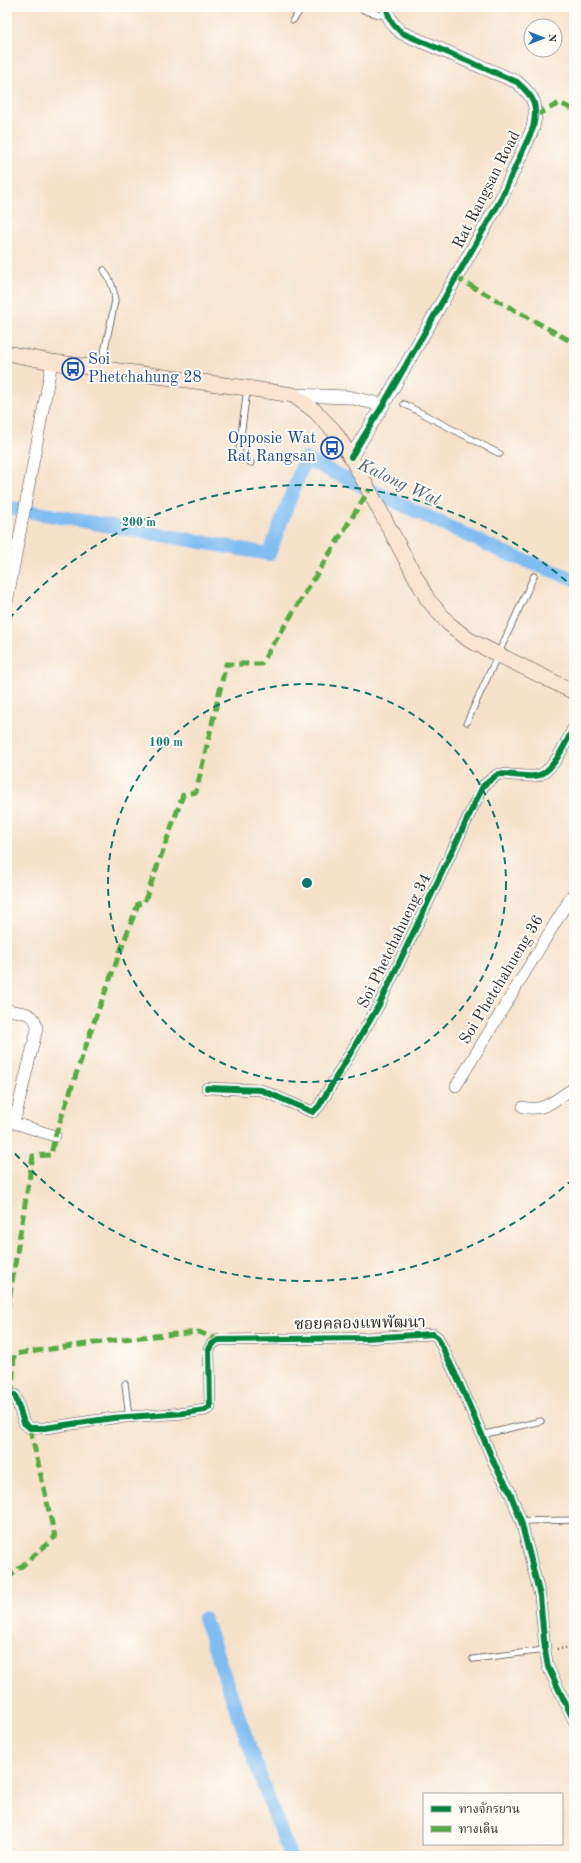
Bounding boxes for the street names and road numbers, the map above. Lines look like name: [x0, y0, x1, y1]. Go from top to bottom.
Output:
street label: Rat Rangsan Road: [450, 129, 524, 251]
street label: Soi Phetchahueng 34: [355, 871, 435, 1011]
street label: Soi Phetchahueng 36: [457, 913, 547, 1047]
street label: ซอยคลองแพพัฒนา: [294, 1314, 426, 1333]

